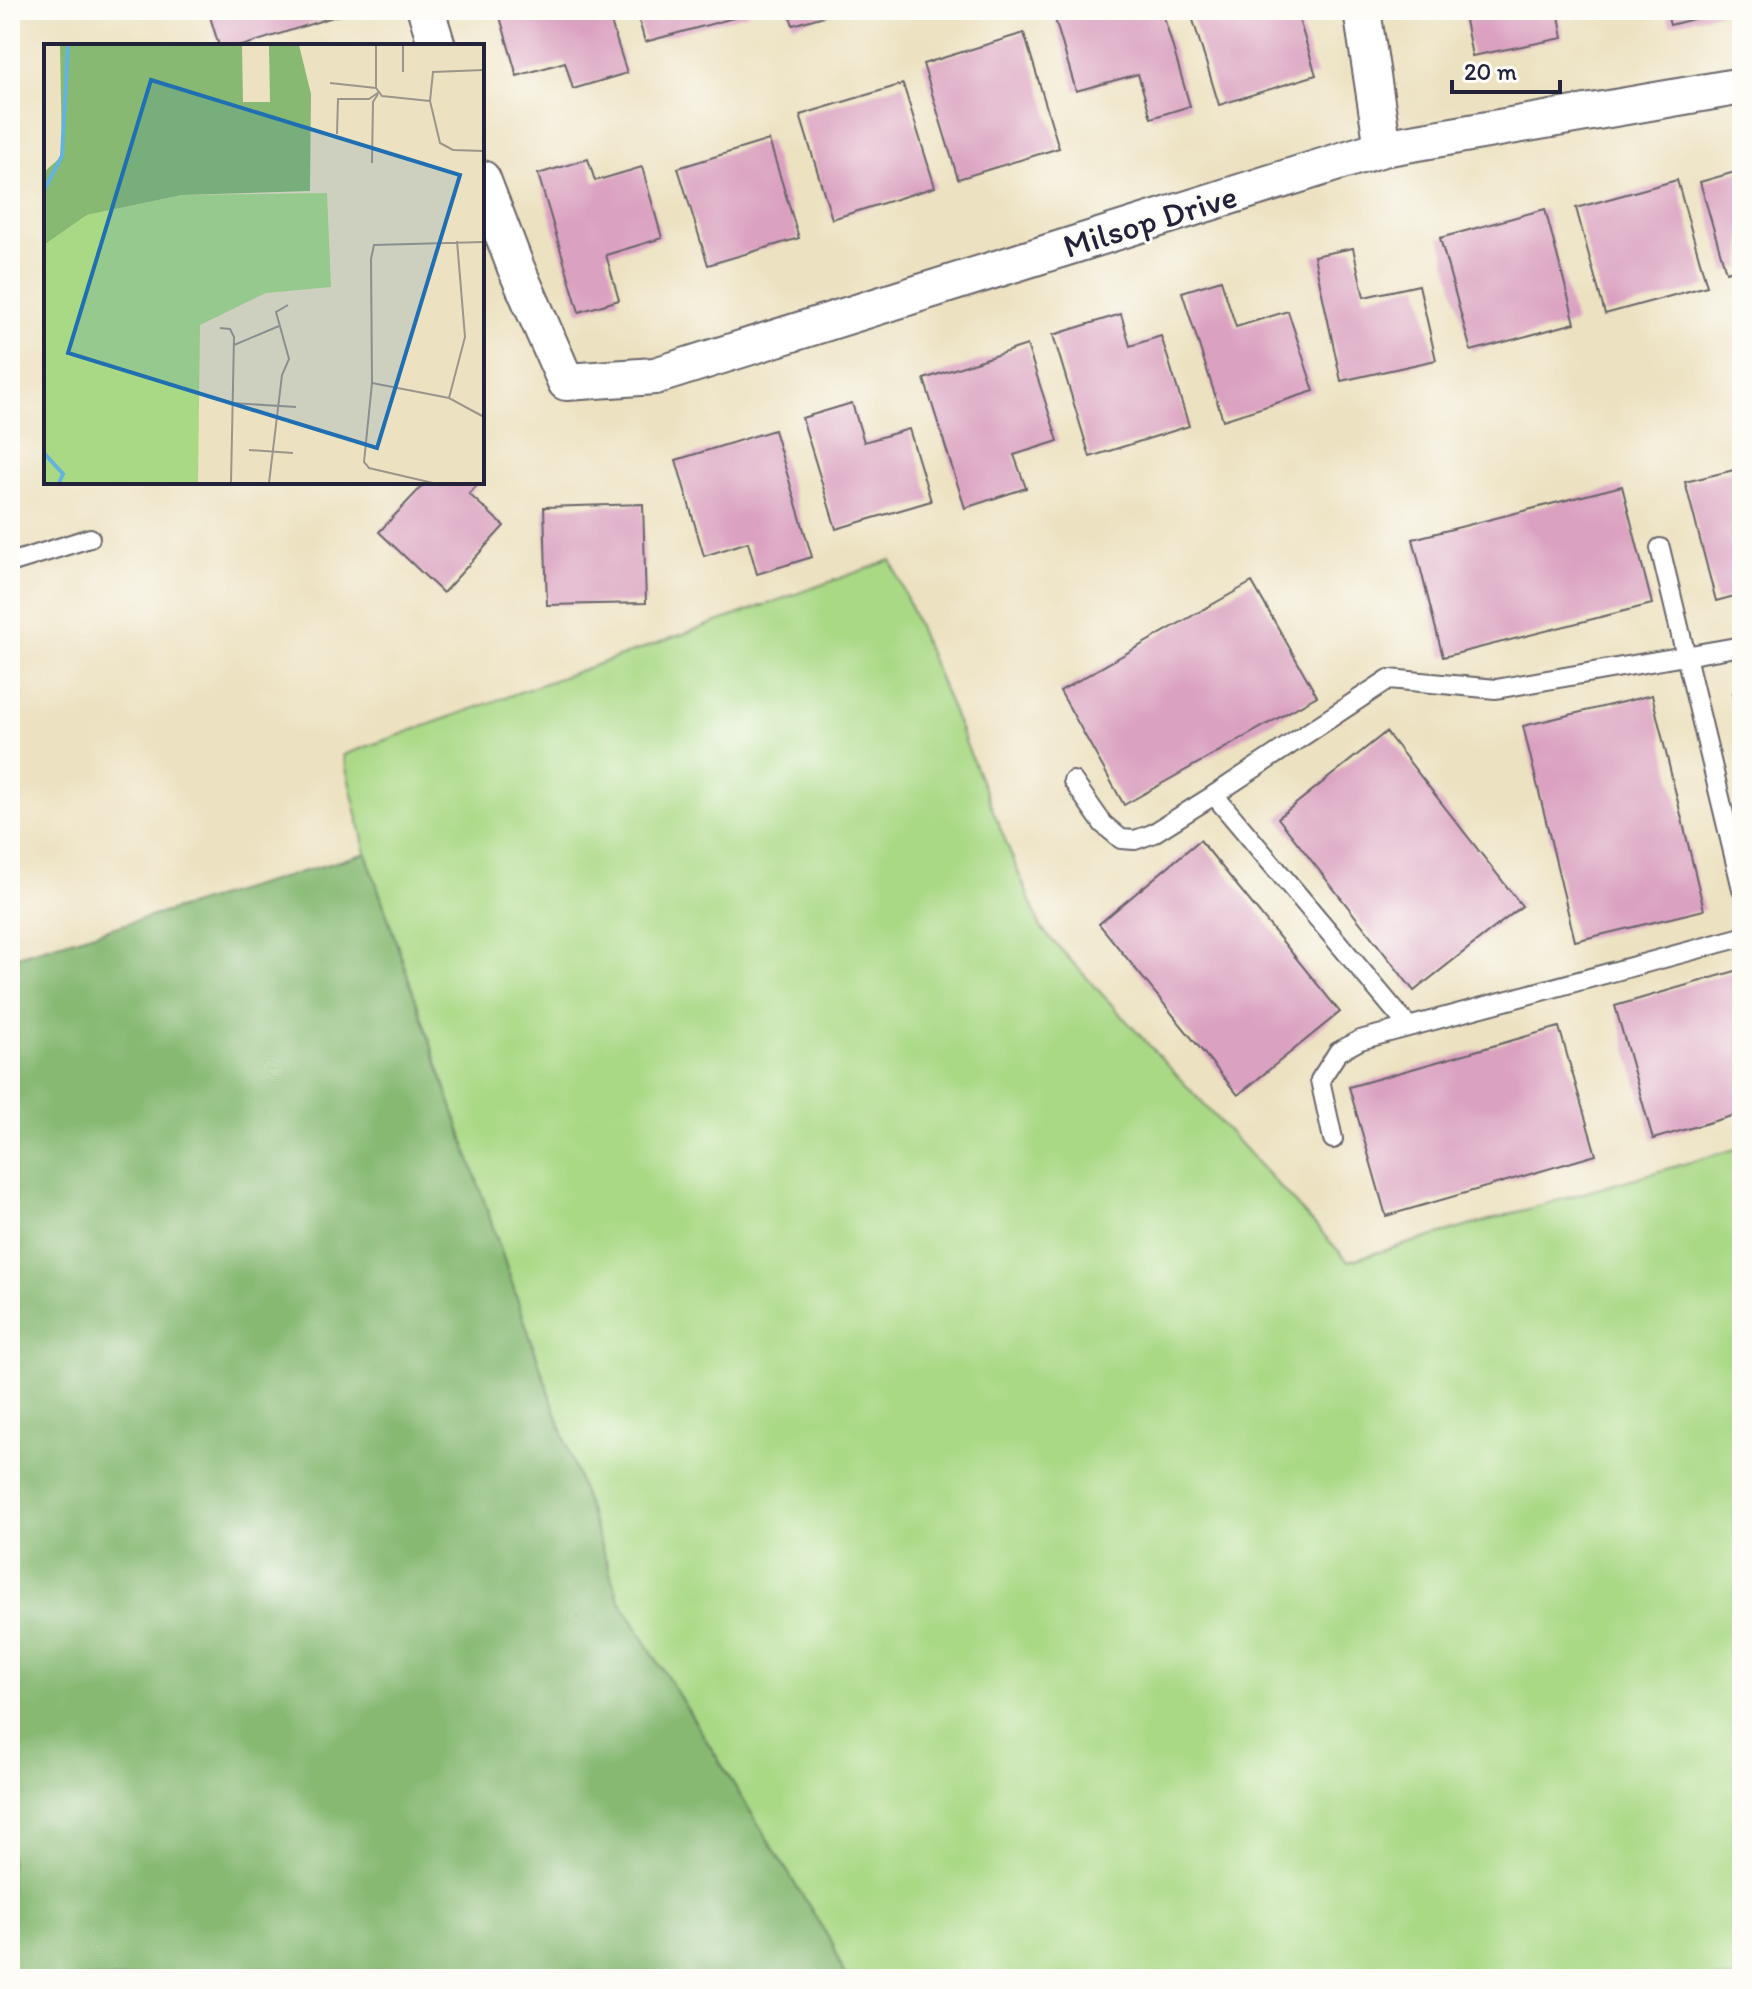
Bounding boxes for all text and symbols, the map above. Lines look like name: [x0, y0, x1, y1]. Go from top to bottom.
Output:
inset map: [44, 44, 484, 484]
scale bar: [1452, 44, 1560, 94]
text: 20 m: [1464, 57, 1517, 86]
street label: Milsop Drive: [1058, 175, 1242, 267]

